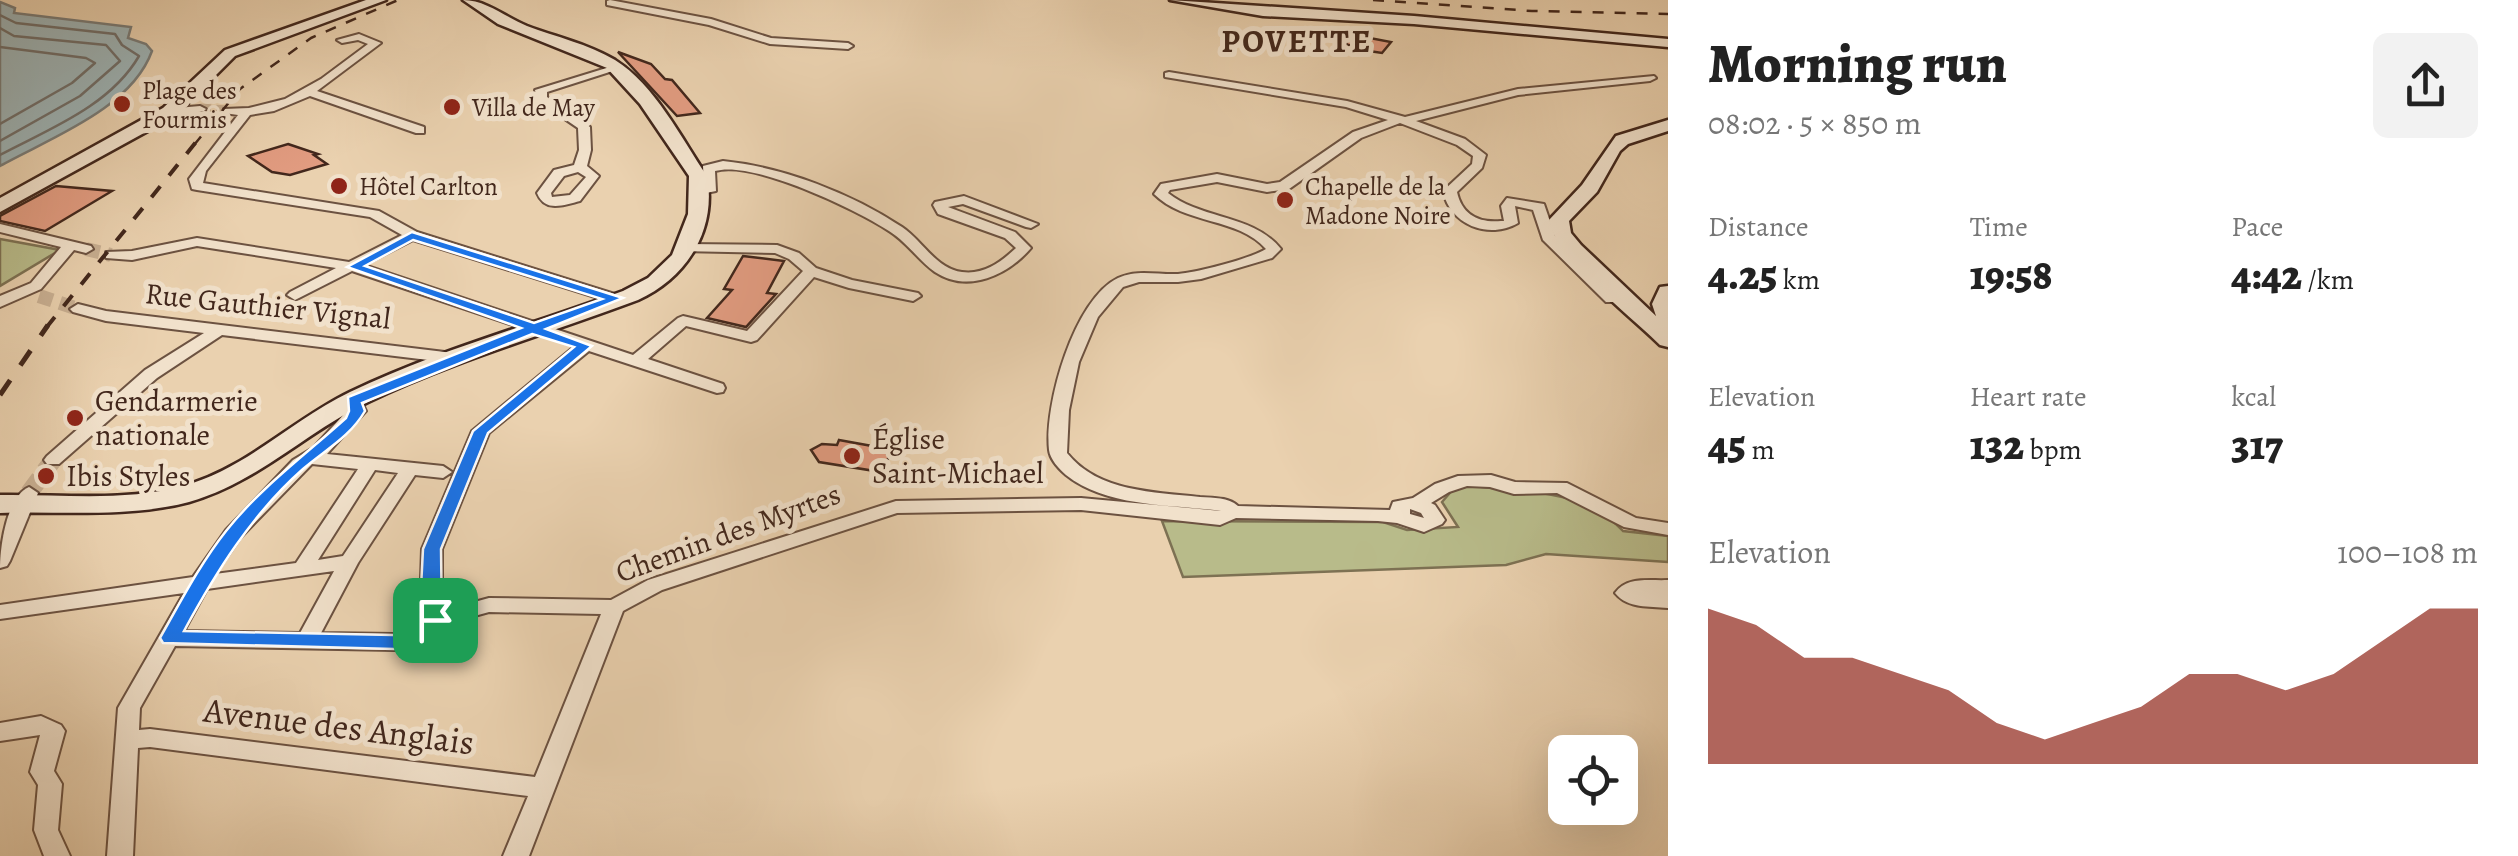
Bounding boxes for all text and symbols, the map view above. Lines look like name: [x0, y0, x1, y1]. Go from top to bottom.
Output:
district label: POVETTE: [1221, 19, 1373, 63]
text: Morning run: [1708, 26, 2007, 101]
button: share: [2373, 33, 2478, 138]
place label: Plage des Fourmis: [142, 74, 237, 137]
place label: Villa de May: [471, 91, 596, 125]
marker: Plage des Fourmis: [111, 93, 133, 115]
marker: Villa de May: [441, 96, 463, 118]
text: 08:02 · 5 × 850 m: [1708, 101, 1921, 145]
place label: Hôtel Carlton: [359, 170, 498, 204]
place label: Chapelle de la Madone Noire: [1305, 170, 1451, 233]
marker: Hôtel Carlton: [328, 175, 350, 197]
marker: Chapelle de la Madone Noire: [1274, 189, 1296, 211]
text: Distance: [1708, 208, 1808, 246]
text: Time: [1970, 208, 2028, 246]
text: Pace: [2231, 208, 2283, 246]
text: 4.25: [1708, 246, 1777, 303]
text: 19:58: [1970, 246, 2053, 303]
text: 4:42: [2231, 246, 2302, 303]
text: km: [1777, 261, 1820, 299]
text: /km: [2302, 261, 2354, 299]
street label: Rue Gauthier Vignal: [143, 273, 393, 339]
text: Elevation: [1708, 378, 1815, 416]
text: Heart rate: [1970, 378, 2087, 416]
text: kcal: [2231, 378, 2276, 416]
place label: Gendarmerie nationale: [95, 381, 258, 455]
marker: Gendarmerie nationale: [64, 407, 86, 429]
text: 45: [1708, 416, 1746, 473]
text: 132: [1970, 416, 2024, 473]
text: 317: [2231, 416, 2283, 473]
place label: Église Saint-Michael: [872, 419, 1044, 493]
text: m: [1746, 431, 1775, 469]
text: bpm: [2024, 431, 2082, 469]
marker: Église Saint-Michael: [841, 445, 863, 467]
place label: Ibis Styles: [66, 456, 191, 496]
marker: Ibis Styles: [35, 465, 57, 487]
street label: Chemin des Myrtes: [610, 474, 846, 592]
text: Elevation: [1708, 530, 1831, 574]
text: 100–108 m: [2337, 530, 2478, 574]
pin: [393, 578, 478, 663]
icon: arrive: [408, 593, 463, 648]
street label: Avenue des Anglais: [200, 685, 477, 766]
map controls: [1548, 735, 1638, 825]
button: locate: [1548, 735, 1638, 825]

